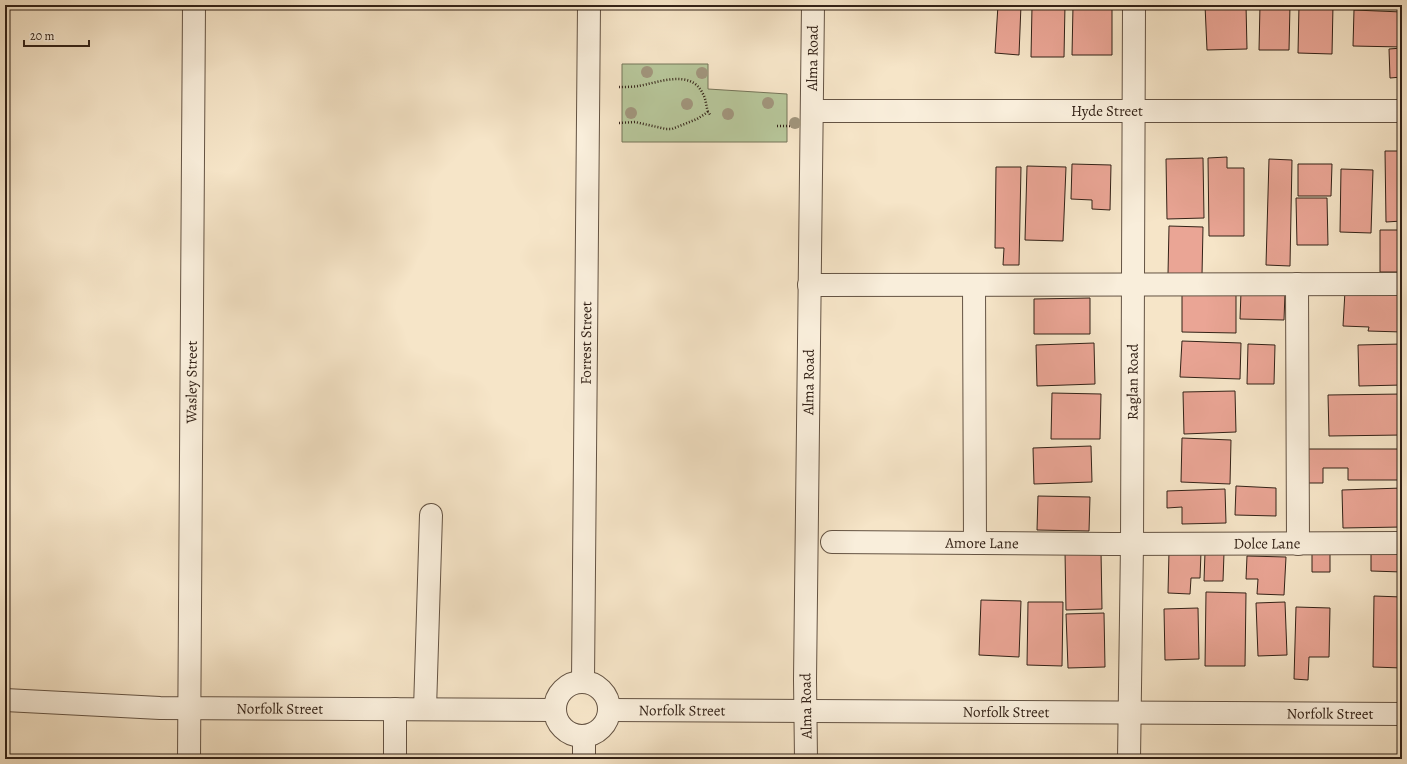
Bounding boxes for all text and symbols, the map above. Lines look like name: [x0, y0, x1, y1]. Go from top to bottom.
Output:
scale bar: [24, 22, 89, 48]
street label: Alma Road: [802, 24, 823, 92]
text: 20 m: [30, 28, 54, 44]
street label: Hyde Street: [1071, 101, 1143, 121]
street label: Forrest Street: [576, 301, 596, 385]
street label: Wasley Street: [181, 340, 202, 424]
street label: Raglan Road: [1122, 343, 1143, 420]
street label: Alma Road: [798, 348, 819, 416]
street label: Amore Lane: [944, 533, 1019, 553]
street label: Dolce Lane: [1233, 533, 1301, 554]
street label: Alma Road: [795, 672, 817, 740]
street label: Norfolk Street: [236, 698, 323, 719]
street label: Norfolk Street: [638, 700, 726, 721]
street label: Norfolk Street: [962, 702, 1050, 722]
street label: Norfolk Street: [1286, 703, 1374, 724]

